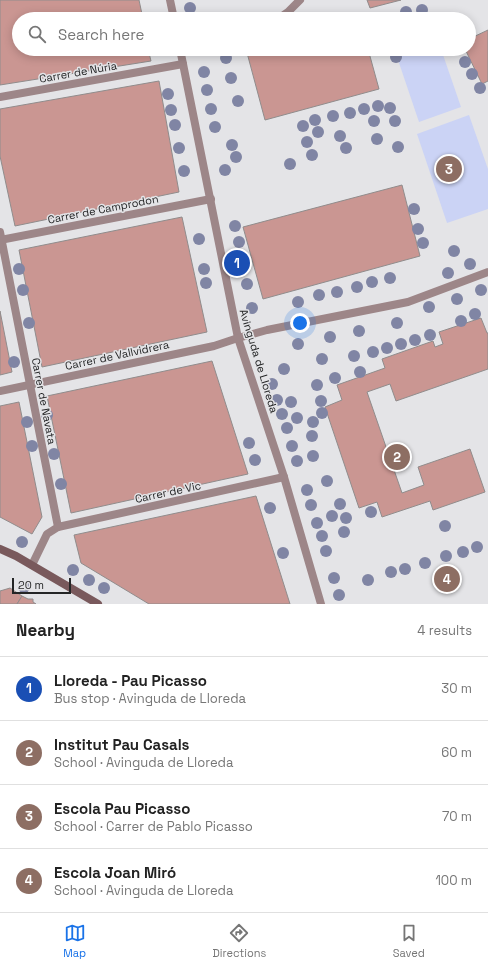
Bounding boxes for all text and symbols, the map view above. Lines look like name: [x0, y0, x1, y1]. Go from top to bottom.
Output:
search box: [12, 12, 476, 56]
icon: search: [26, 23, 48, 45]
text: Search here: [58, 25, 144, 44]
street label: Carrer de Núria: [38, 58, 119, 86]
pin: 3: [436, 154, 462, 184]
street label: Carrer de Camprodon: [46, 191, 160, 227]
pin: 1: [224, 248, 250, 278]
street label: Avinguda de Lloreda: [237, 307, 282, 415]
your location: [290, 313, 310, 333]
street label: Carrer de Vallvidrera: [64, 337, 171, 373]
street label: Carrer de Navata: [29, 357, 59, 446]
pin: 2: [384, 442, 410, 472]
street label: Carrer de Vic: [134, 478, 202, 506]
pin: 4: [434, 564, 460, 594]
scale bar: [12, 576, 71, 595]
text: 20 m: [18, 578, 44, 592]
text: Nearby: [16, 619, 75, 641]
text: 4 results: [417, 622, 472, 639]
text: Lloreda - Pau Picasso: [54, 671, 207, 690]
text: 1: [26, 680, 32, 697]
text: 30 m: [441, 680, 472, 697]
text: Bus stop · Avinguda de Lloreda: [54, 690, 246, 707]
text: Institut Pau Casals: [54, 735, 189, 754]
text: 2: [25, 744, 33, 761]
text: 60 m: [441, 744, 472, 761]
text: School · Avinguda de Lloreda: [54, 754, 233, 771]
text: Escola Pau Picasso: [54, 799, 190, 818]
text: 3: [25, 808, 33, 825]
text: 70 m: [442, 808, 472, 825]
text: School · Carrer de Pablo Picasso: [54, 818, 253, 835]
text: Escola Joan Miró: [54, 863, 176, 882]
text: 4: [25, 872, 33, 889]
text: 100 m: [435, 872, 472, 889]
text: School · Avinguda de Lloreda: [54, 882, 233, 899]
tab: Map: [63, 922, 86, 960]
tab: Directions: [212, 922, 266, 960]
tab: Saved: [393, 922, 425, 960]

